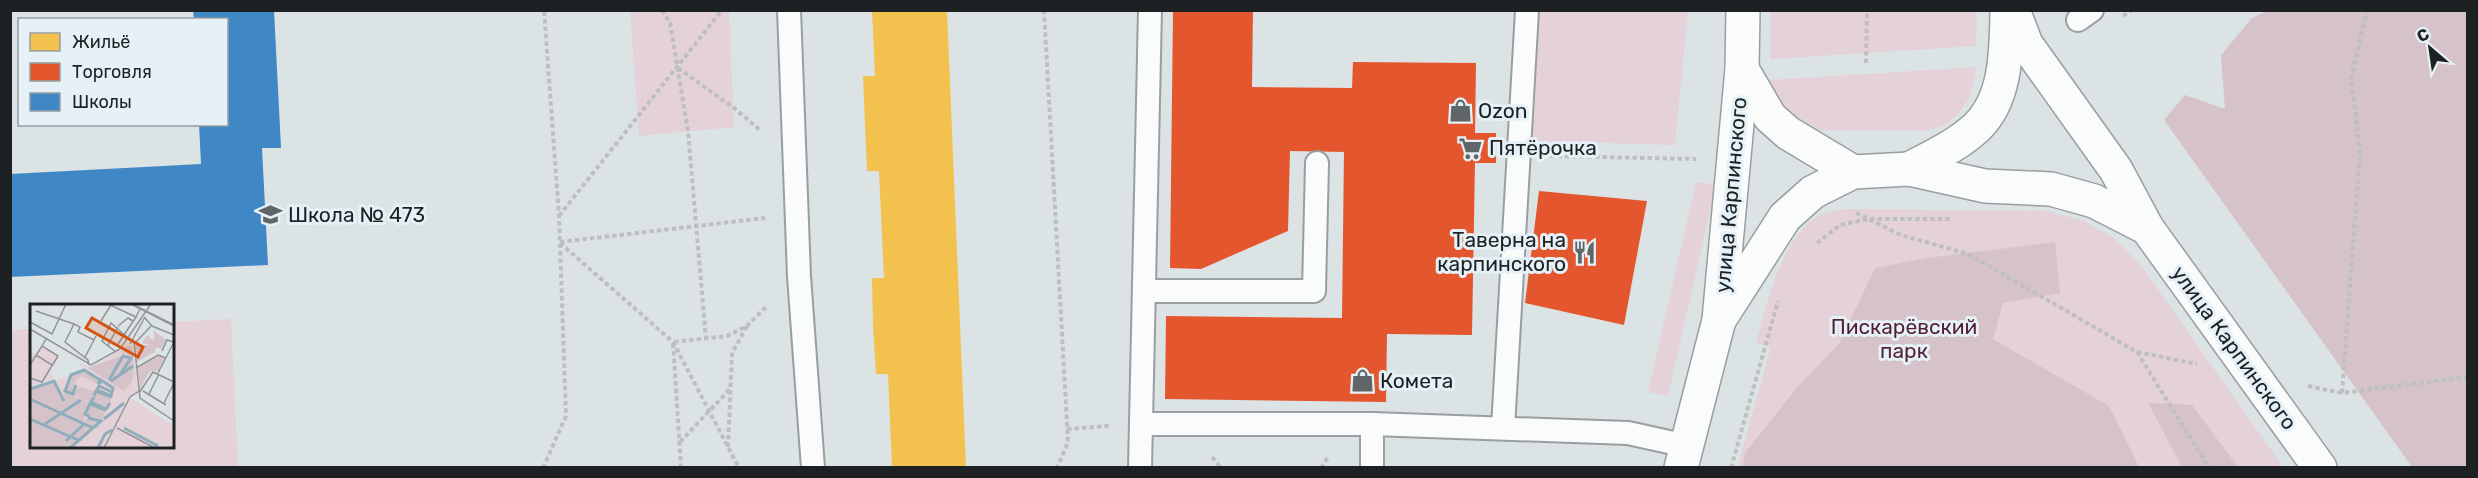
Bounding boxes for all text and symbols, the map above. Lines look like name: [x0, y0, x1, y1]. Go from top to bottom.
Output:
legend: [18, 18, 228, 126]
north arrow: [2400, 18, 2460, 78]
text: С: [2413, 24, 2432, 46]
text: Жильё: [72, 31, 130, 53]
text: Торговля: [72, 61, 152, 83]
text: Школы: [72, 91, 132, 113]
street label: улица Карпинского: [1709, 96, 1752, 294]
shop icon: Ozon: [1447, 98, 1473, 124]
place label: Ozon: [1478, 98, 1528, 123]
supermarket icon: Пятёрочка: [1458, 135, 1484, 161]
place label: Пятёрочка: [1489, 135, 1597, 160]
school or university icon: Школа № 473: [257, 202, 283, 228]
place label: Школа № 473: [288, 202, 425, 227]
place label: Таверна на карпинского: [1437, 227, 1566, 276]
restaurant icon: Таверна на карпинского: [1571, 239, 1597, 265]
street label: улица Карпинского: [2167, 261, 2302, 434]
inset map: [30, 304, 174, 448]
park label: Пискарёвский парк: [1831, 314, 1977, 363]
shop icon: Комета: [1349, 368, 1375, 394]
place label: Комета: [1380, 368, 1453, 393]

